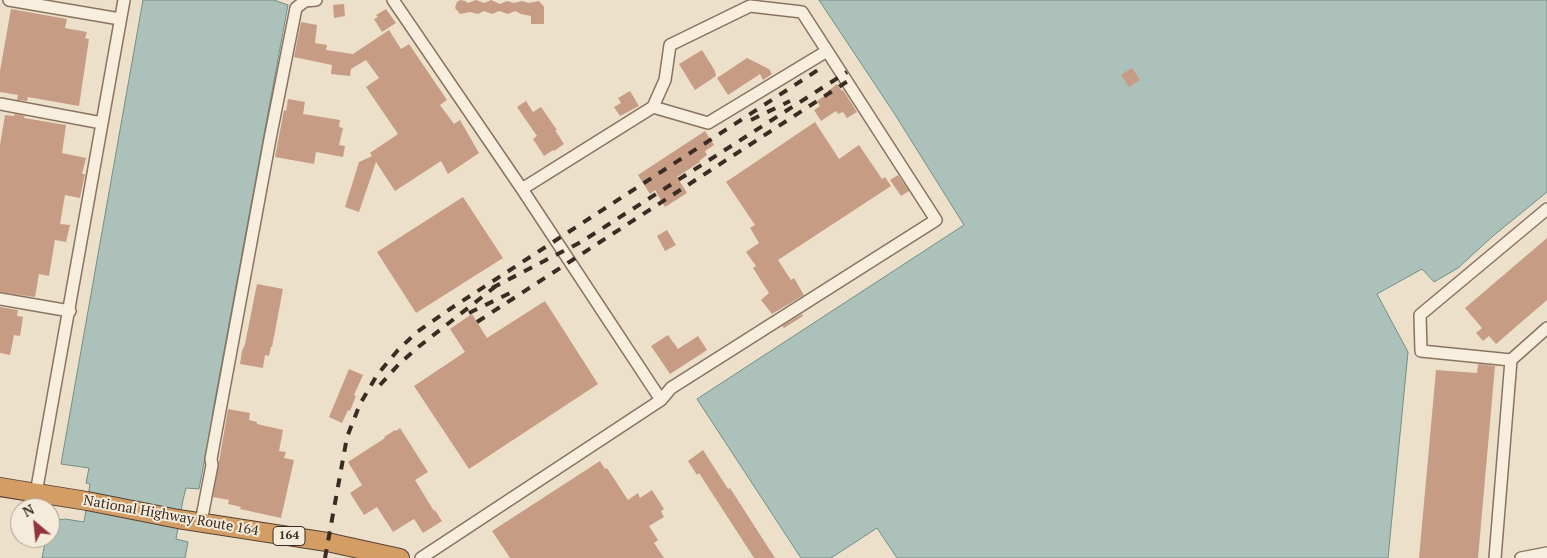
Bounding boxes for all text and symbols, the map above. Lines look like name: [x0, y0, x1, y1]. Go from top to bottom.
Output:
street label: National Highway Route 164: [82, 492, 260, 540]
north arrow: [10, 498, 60, 548]
text: N: [19, 499, 37, 521]
road number: 164: [273, 526, 305, 546]

